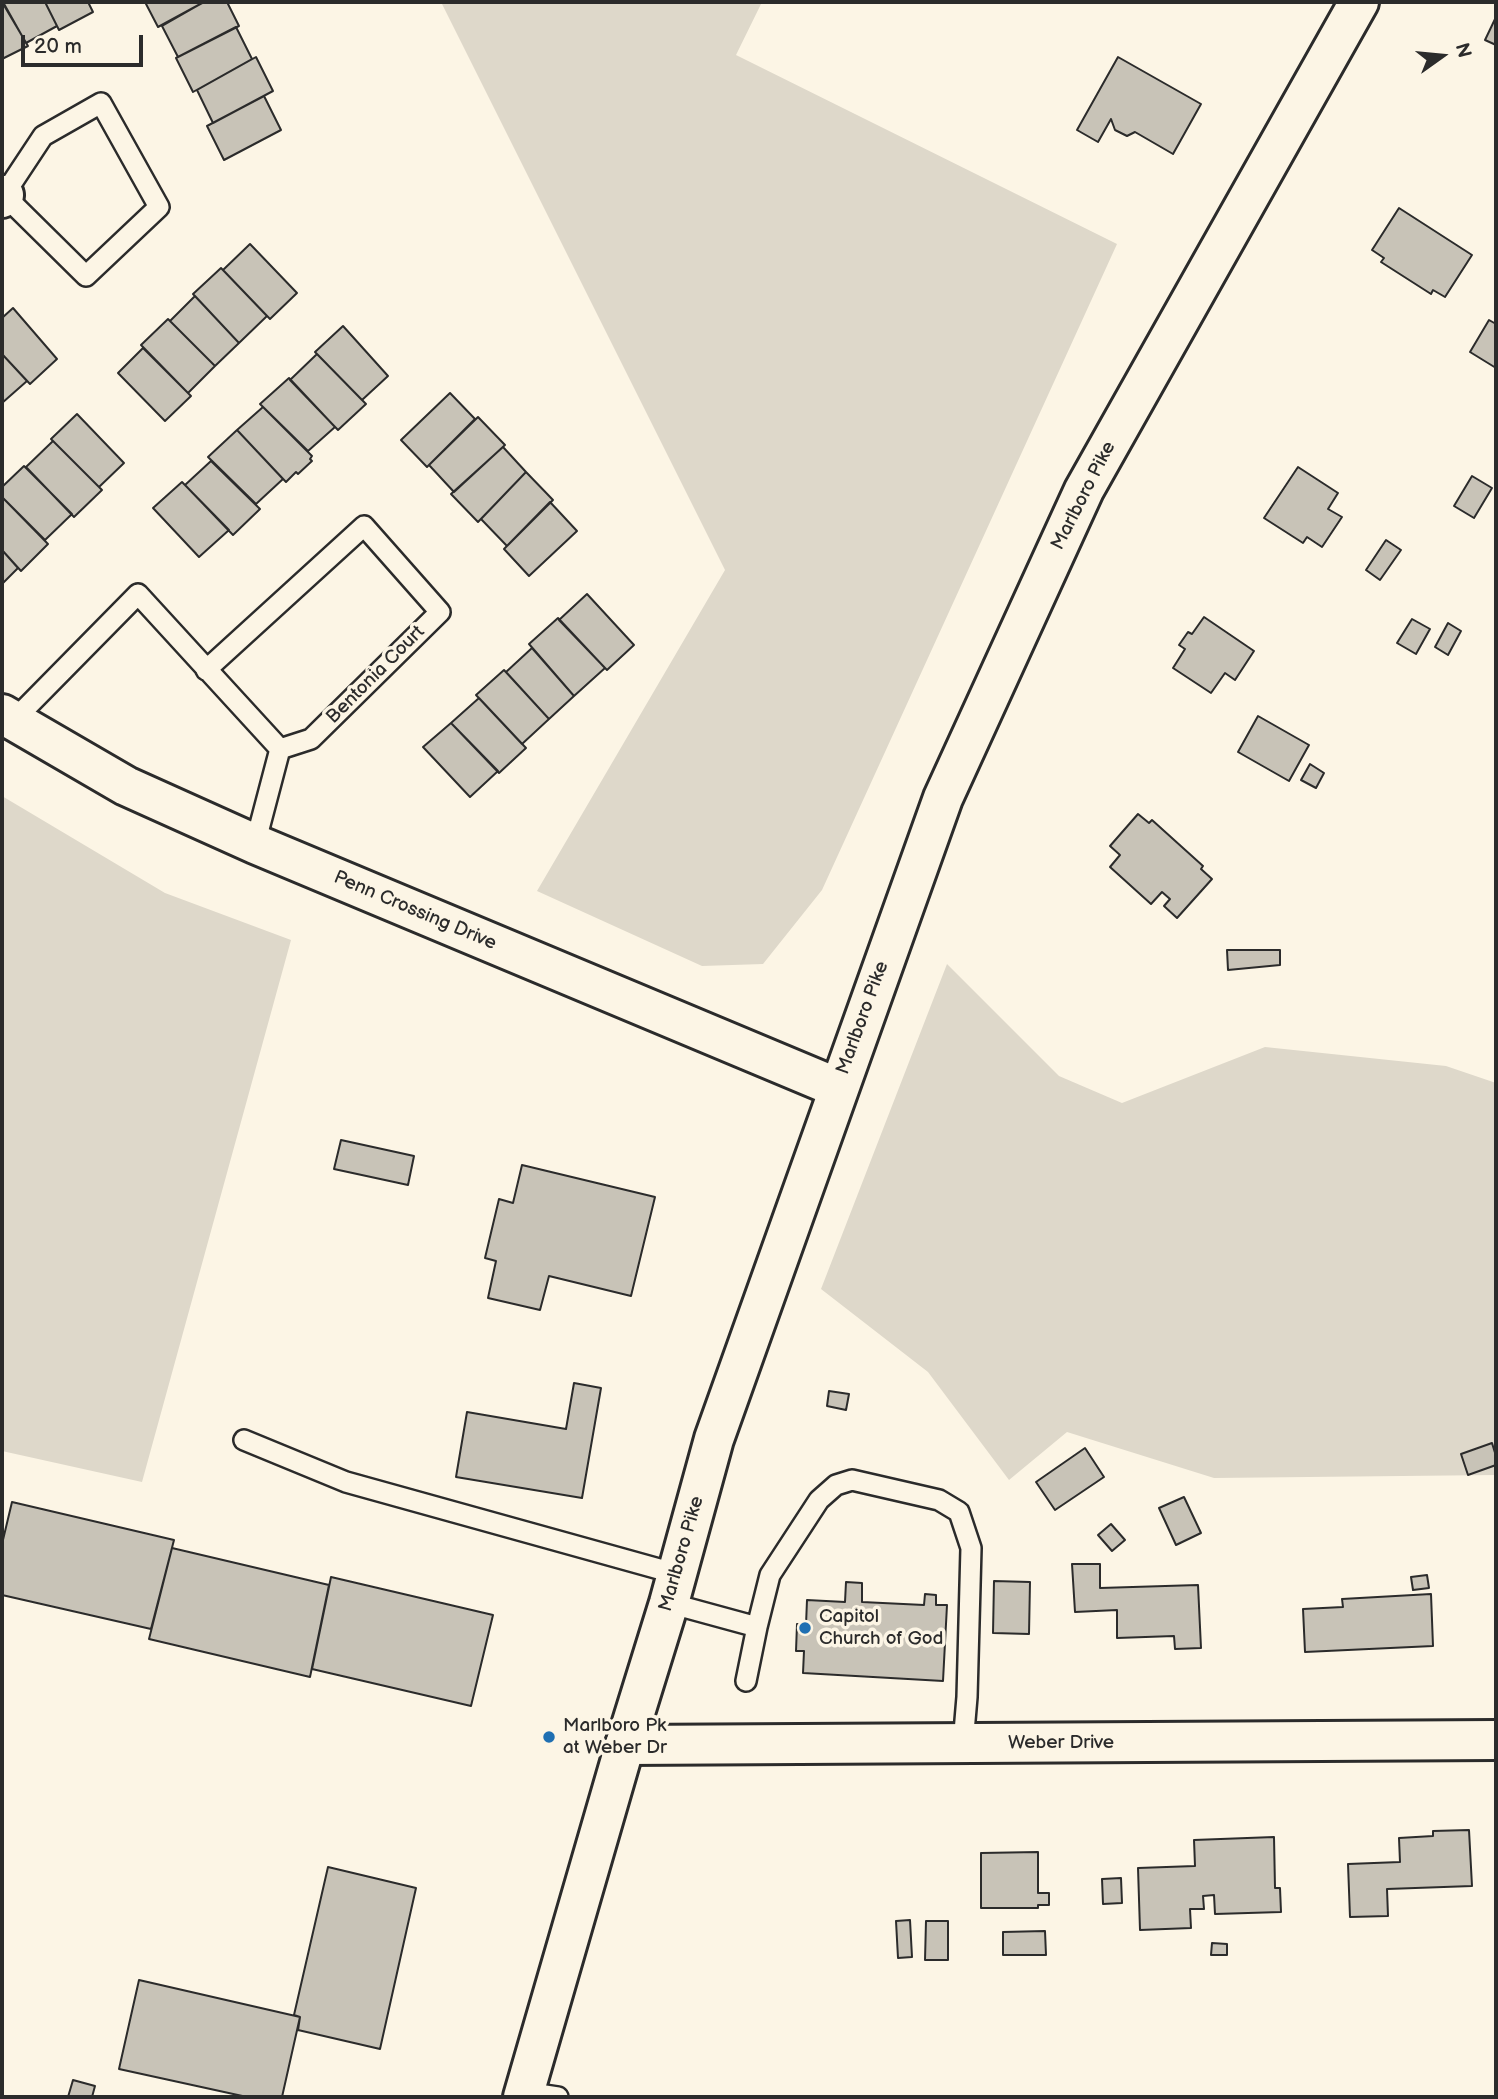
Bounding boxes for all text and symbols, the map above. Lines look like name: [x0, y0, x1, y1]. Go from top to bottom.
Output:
scale bar: [24, 21, 147, 65]
north arrow: [1407, 21, 1477, 91]
text: 20 m: [34, 34, 82, 59]
text: N: [1450, 41, 1476, 60]
street label: Marlboro Pike: [1047, 438, 1121, 554]
street label: Bentonia Court: [322, 621, 430, 729]
street label: Penn Crossing Drive: [330, 866, 500, 956]
street label: Marlboro Pike: [832, 958, 894, 1078]
street label: Marlboro Pike: [655, 1494, 709, 1614]
place label: Capitol Church of God: [819, 1606, 943, 1650]
marker: Capitol Church of God: [797, 1620, 813, 1636]
place label: Marlboro Pk at Weber Dr: [563, 1715, 667, 1759]
marker: Marlboro Pk at Weber Dr: [541, 1729, 557, 1745]
street label: Weber Drive: [1008, 1732, 1114, 1754]

